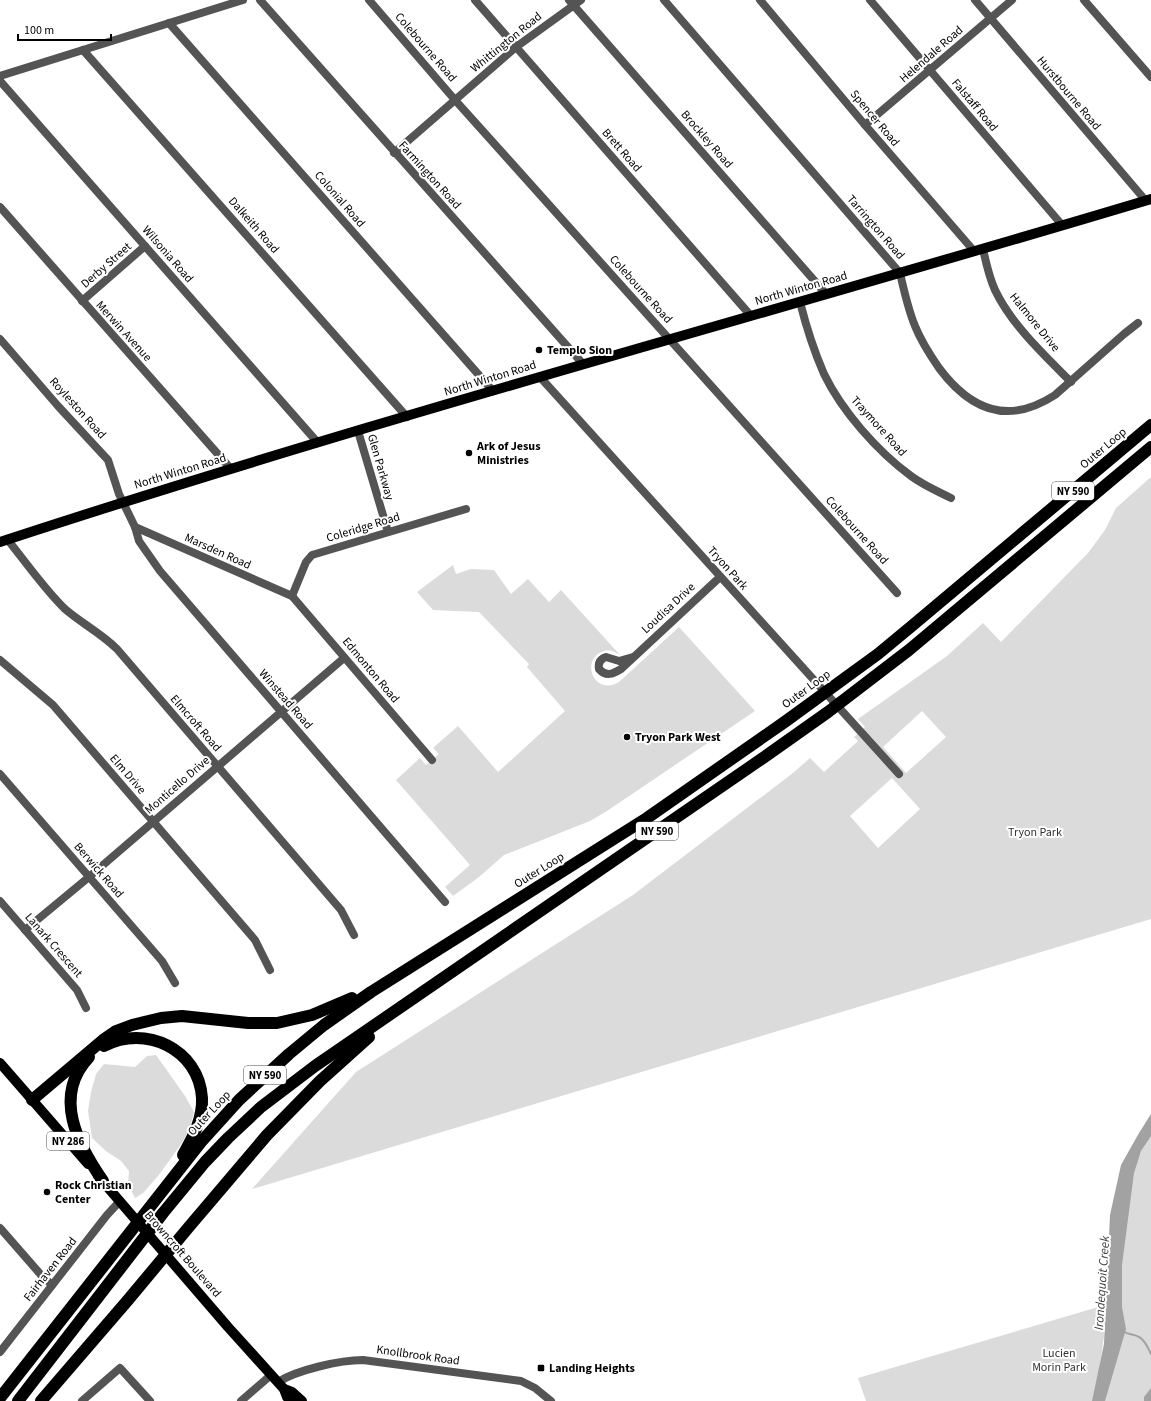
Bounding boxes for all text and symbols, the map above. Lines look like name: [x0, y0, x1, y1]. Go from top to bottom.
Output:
street label: Whittington Road: [467, 8, 546, 77]
street label: Colebourne Road: [391, 9, 461, 86]
scale bar: [18, 16, 111, 42]
text: 100 m: [24, 22, 54, 39]
street label: Helendale Road: [896, 22, 967, 87]
street label: Hurstbourne Road: [1033, 53, 1105, 134]
street label: Falstaff Road: [947, 75, 1002, 135]
street label: Spencer Road: [846, 86, 903, 150]
street label: Brockley Road: [677, 107, 737, 172]
street label: Brett Road: [598, 125, 645, 176]
street label: Farmington Road: [394, 138, 465, 213]
street label: Colonial Road: [310, 167, 369, 231]
street label: Tarrington Road: [843, 191, 908, 263]
street label: Dalkeith Road: [224, 193, 283, 257]
street label: Wilsonia Road: [138, 222, 197, 287]
street label: Derby Street: [77, 239, 135, 292]
street label: Colebourne Road: [605, 251, 676, 327]
street label: North Winton Road: [753, 267, 849, 310]
street label: Halmore Drive: [1005, 289, 1064, 356]
street label: Merwin Avenue: [92, 297, 156, 366]
place label: Templo Sion: [547, 342, 612, 359]
marker: Templo Sion: [534, 345, 544, 355]
street label: North Winton Road: [442, 356, 538, 401]
street label: Royleston Road: [45, 374, 110, 443]
street label: Traymore Road: [847, 392, 910, 460]
street label: Outer Loop: [1076, 424, 1131, 473]
street label: Glen Parkway: [363, 432, 398, 503]
place label: Ark of Jesus Ministries: [476, 438, 541, 469]
marker: Ark of Jesus Ministries: [464, 448, 474, 458]
street label: North Winton Road: [132, 449, 228, 494]
road number: NY 590: [1052, 482, 1094, 500]
street label: Colebourne Road: [821, 492, 892, 568]
street label: Coleridge Road: [324, 508, 402, 547]
street label: Marsden Road: [182, 529, 254, 574]
street label: Tryon Park: [703, 543, 752, 594]
street label: Loudisa Drive: [638, 579, 699, 638]
street label: Edmonton Road: [338, 634, 403, 707]
street label: Winstead Road: [255, 666, 316, 733]
street label: Outer Loop: [779, 666, 834, 713]
street label: Elmcroft Road: [166, 691, 225, 756]
place label: Tryon Park West: [635, 729, 721, 746]
marker: Tryon Park West: [622, 732, 632, 742]
street label: Elm Drive: [106, 751, 150, 798]
street label: Monticello Drive: [141, 752, 214, 818]
road number: NY 590: [636, 822, 678, 840]
park label: Tryon Park: [1008, 824, 1062, 841]
street label: Berwick Road: [70, 839, 128, 902]
street label: Outer Loop: [511, 848, 568, 893]
street label: Lanark Crescent: [21, 909, 87, 981]
road number: NY 590: [244, 1066, 286, 1084]
street label: Outer Loop: [184, 1087, 235, 1140]
road number: NY 286: [47, 1132, 89, 1150]
place label: Rock Christian Center: [55, 1177, 132, 1208]
marker: Rock Christian Center: [42, 1187, 52, 1197]
street label: Browncroft Boulevard: [140, 1207, 225, 1301]
street label: Fairhaven Road: [20, 1234, 81, 1305]
water label: Irondequoit Creek: [1090, 1234, 1114, 1331]
street label: Knollbrook Road: [375, 1341, 461, 1370]
park label: Lucien Morin Park: [1032, 1345, 1086, 1376]
place label: Landing Heights: [549, 1360, 635, 1377]
marker: Landing Heights: [536, 1363, 546, 1373]

